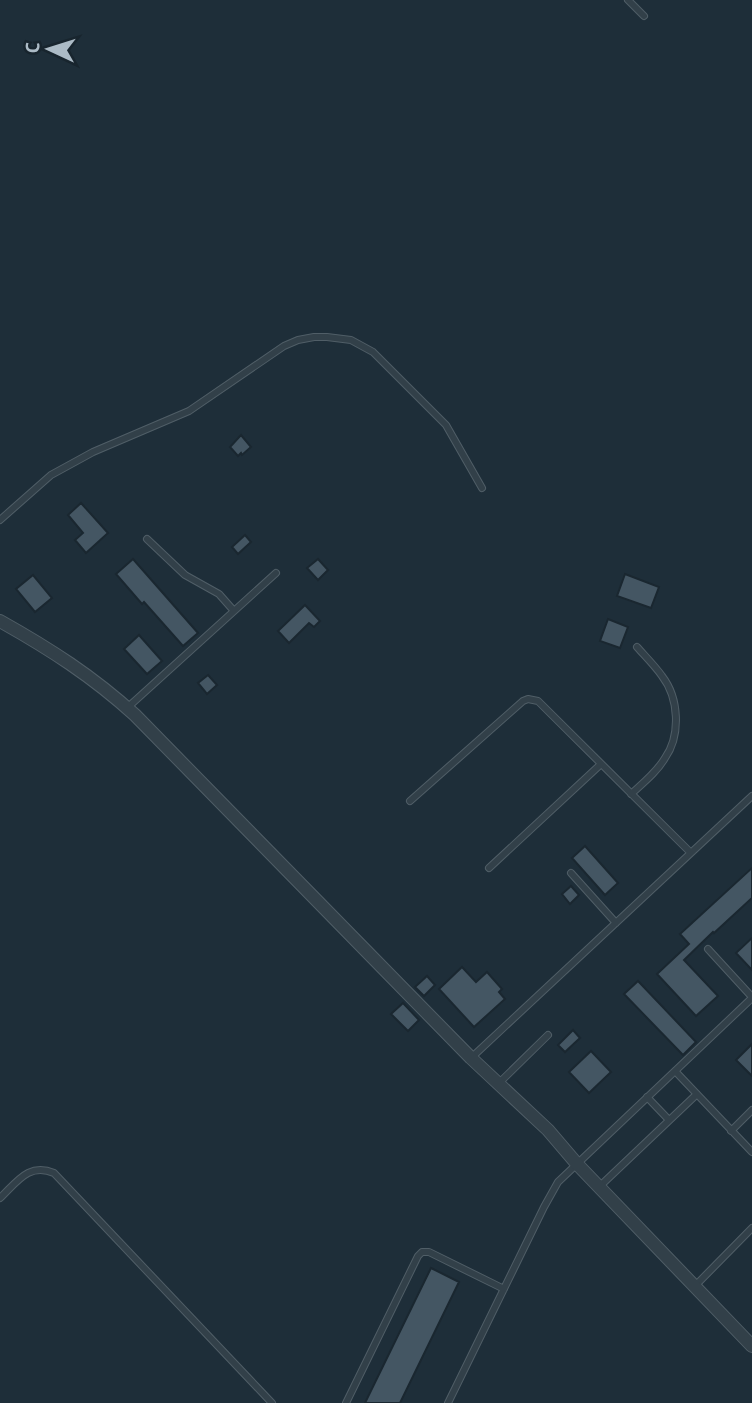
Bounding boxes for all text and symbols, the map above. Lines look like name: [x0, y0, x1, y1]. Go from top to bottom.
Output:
north arrow: [14, 14, 84, 84]
text: С: [20, 41, 44, 54]

